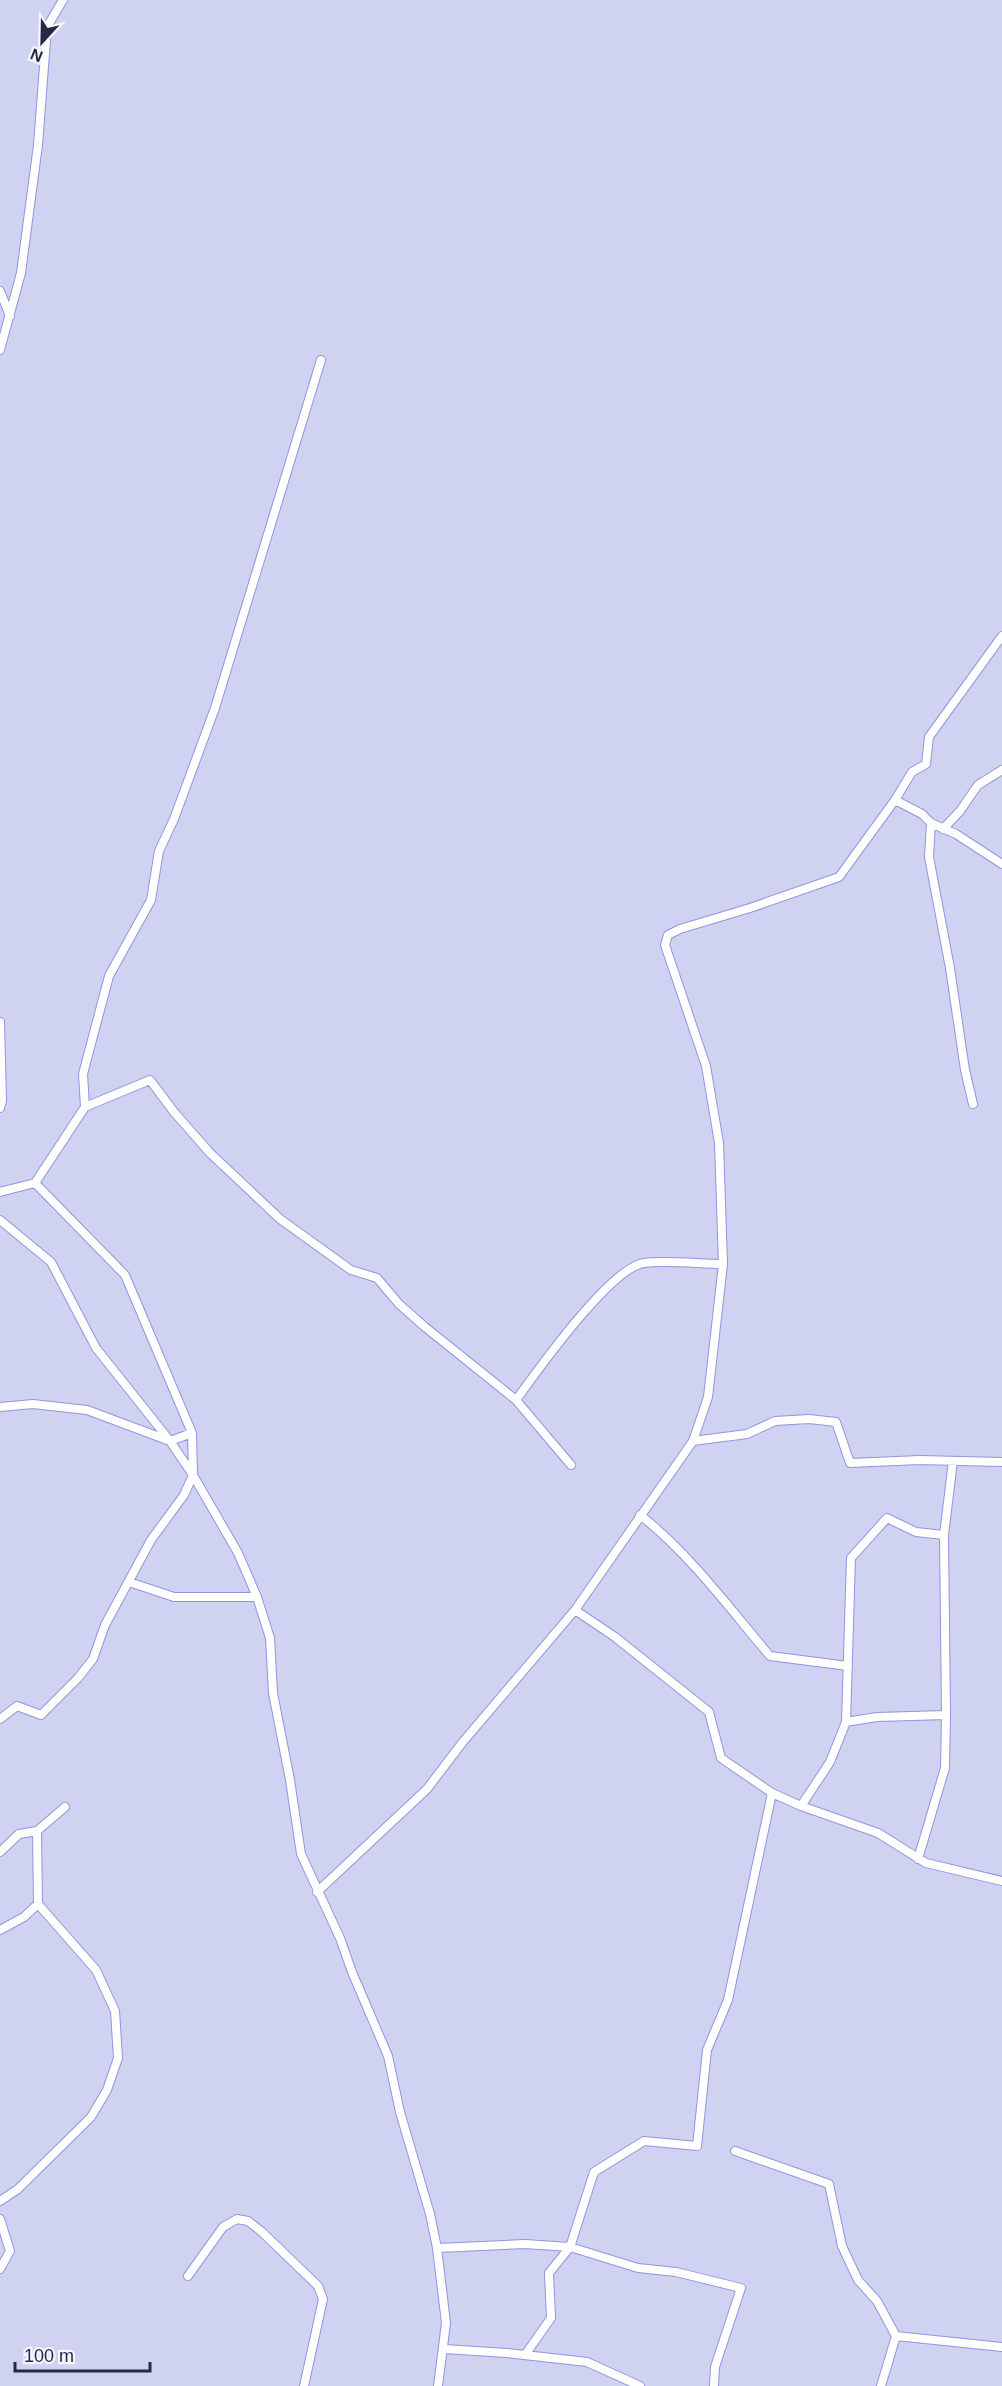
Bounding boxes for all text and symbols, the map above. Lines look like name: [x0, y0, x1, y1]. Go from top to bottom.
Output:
north arrow: [12, 12, 72, 72]
text: N: [28, 45, 45, 65]
scale bar: [15, 2335, 150, 2373]
text: 100 m: [24, 2346, 74, 2366]

